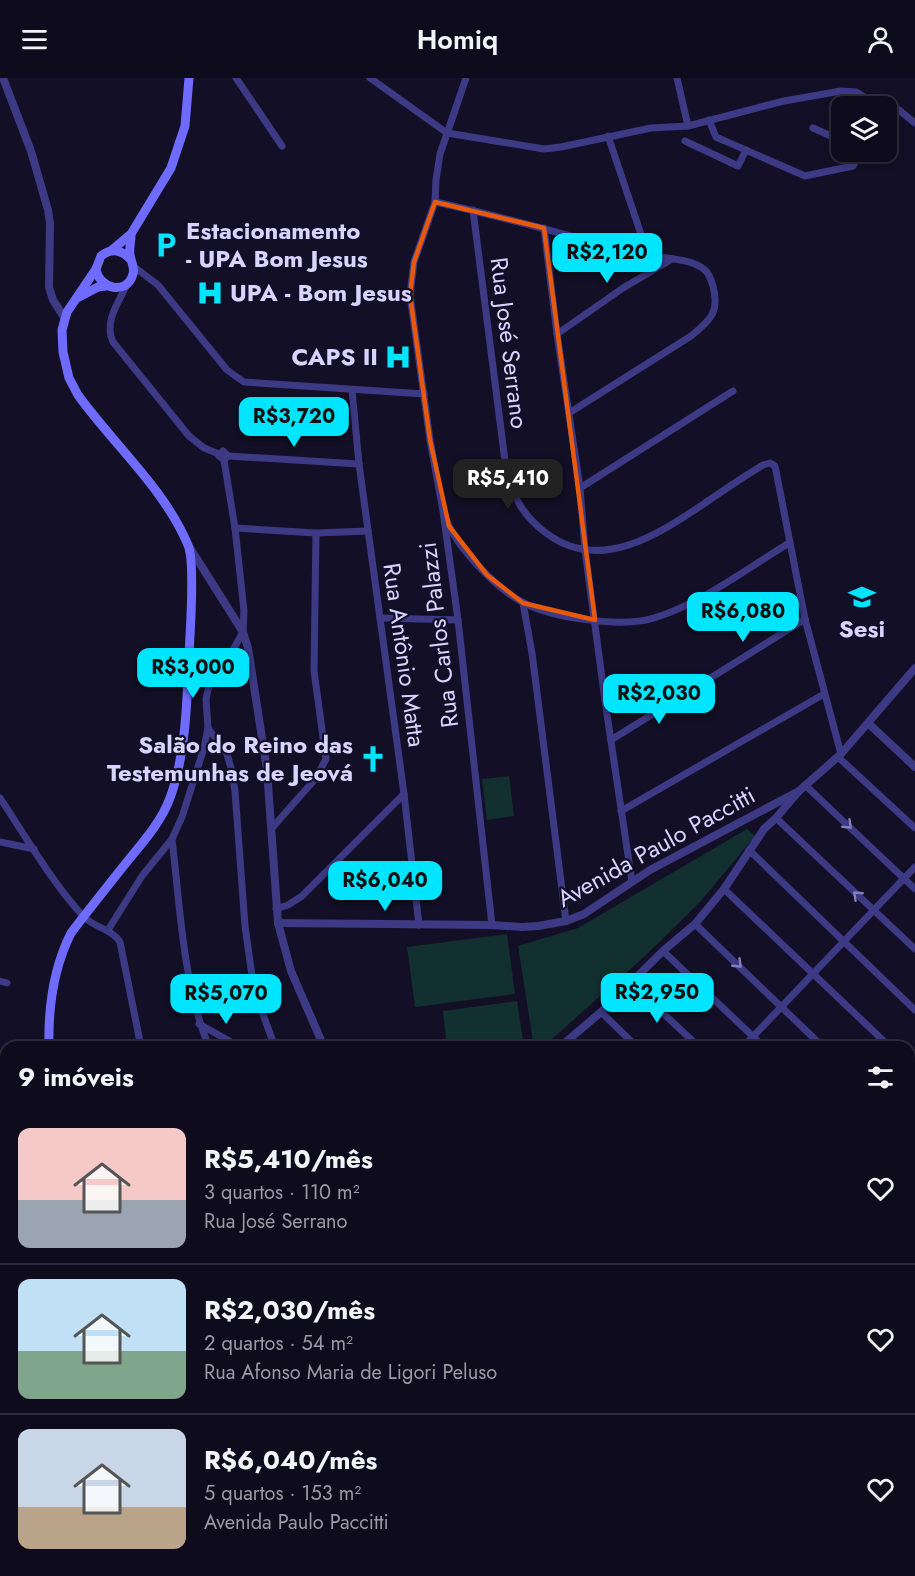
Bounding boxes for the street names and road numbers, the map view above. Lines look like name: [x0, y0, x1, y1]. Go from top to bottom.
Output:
street label: Rua José Serrano: [482, 255, 537, 430]
street label: Rua Carlos Palazzi: [410, 540, 467, 730]
street label: Rua Antônio Matta: [374, 561, 435, 749]
street label: Avenida Paulo Paccitti: [550, 777, 761, 916]

